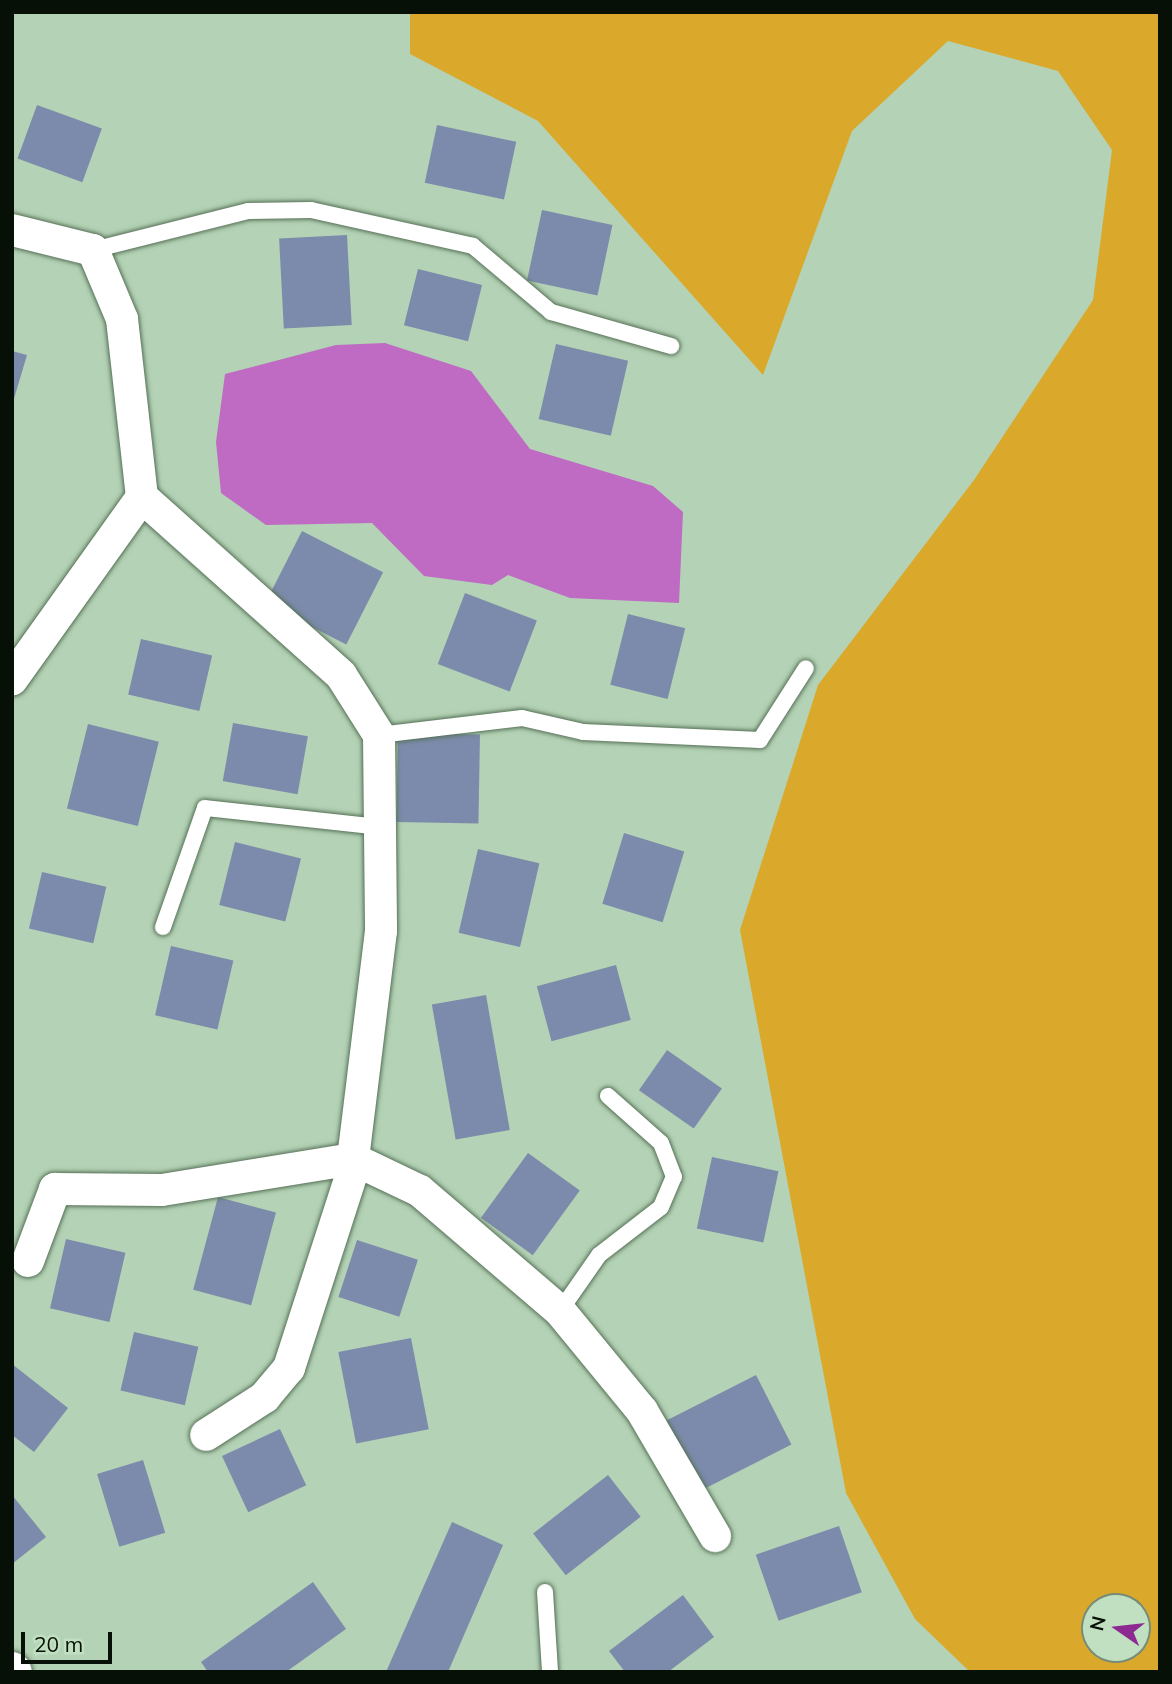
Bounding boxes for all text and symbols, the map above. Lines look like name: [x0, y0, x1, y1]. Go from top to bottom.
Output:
north arrow: [1081, 1593, 1151, 1663]
text: N: [1084, 1614, 1111, 1633]
scale bar: [24, 1618, 116, 1662]
text: 20 m: [34, 1631, 83, 1657]

